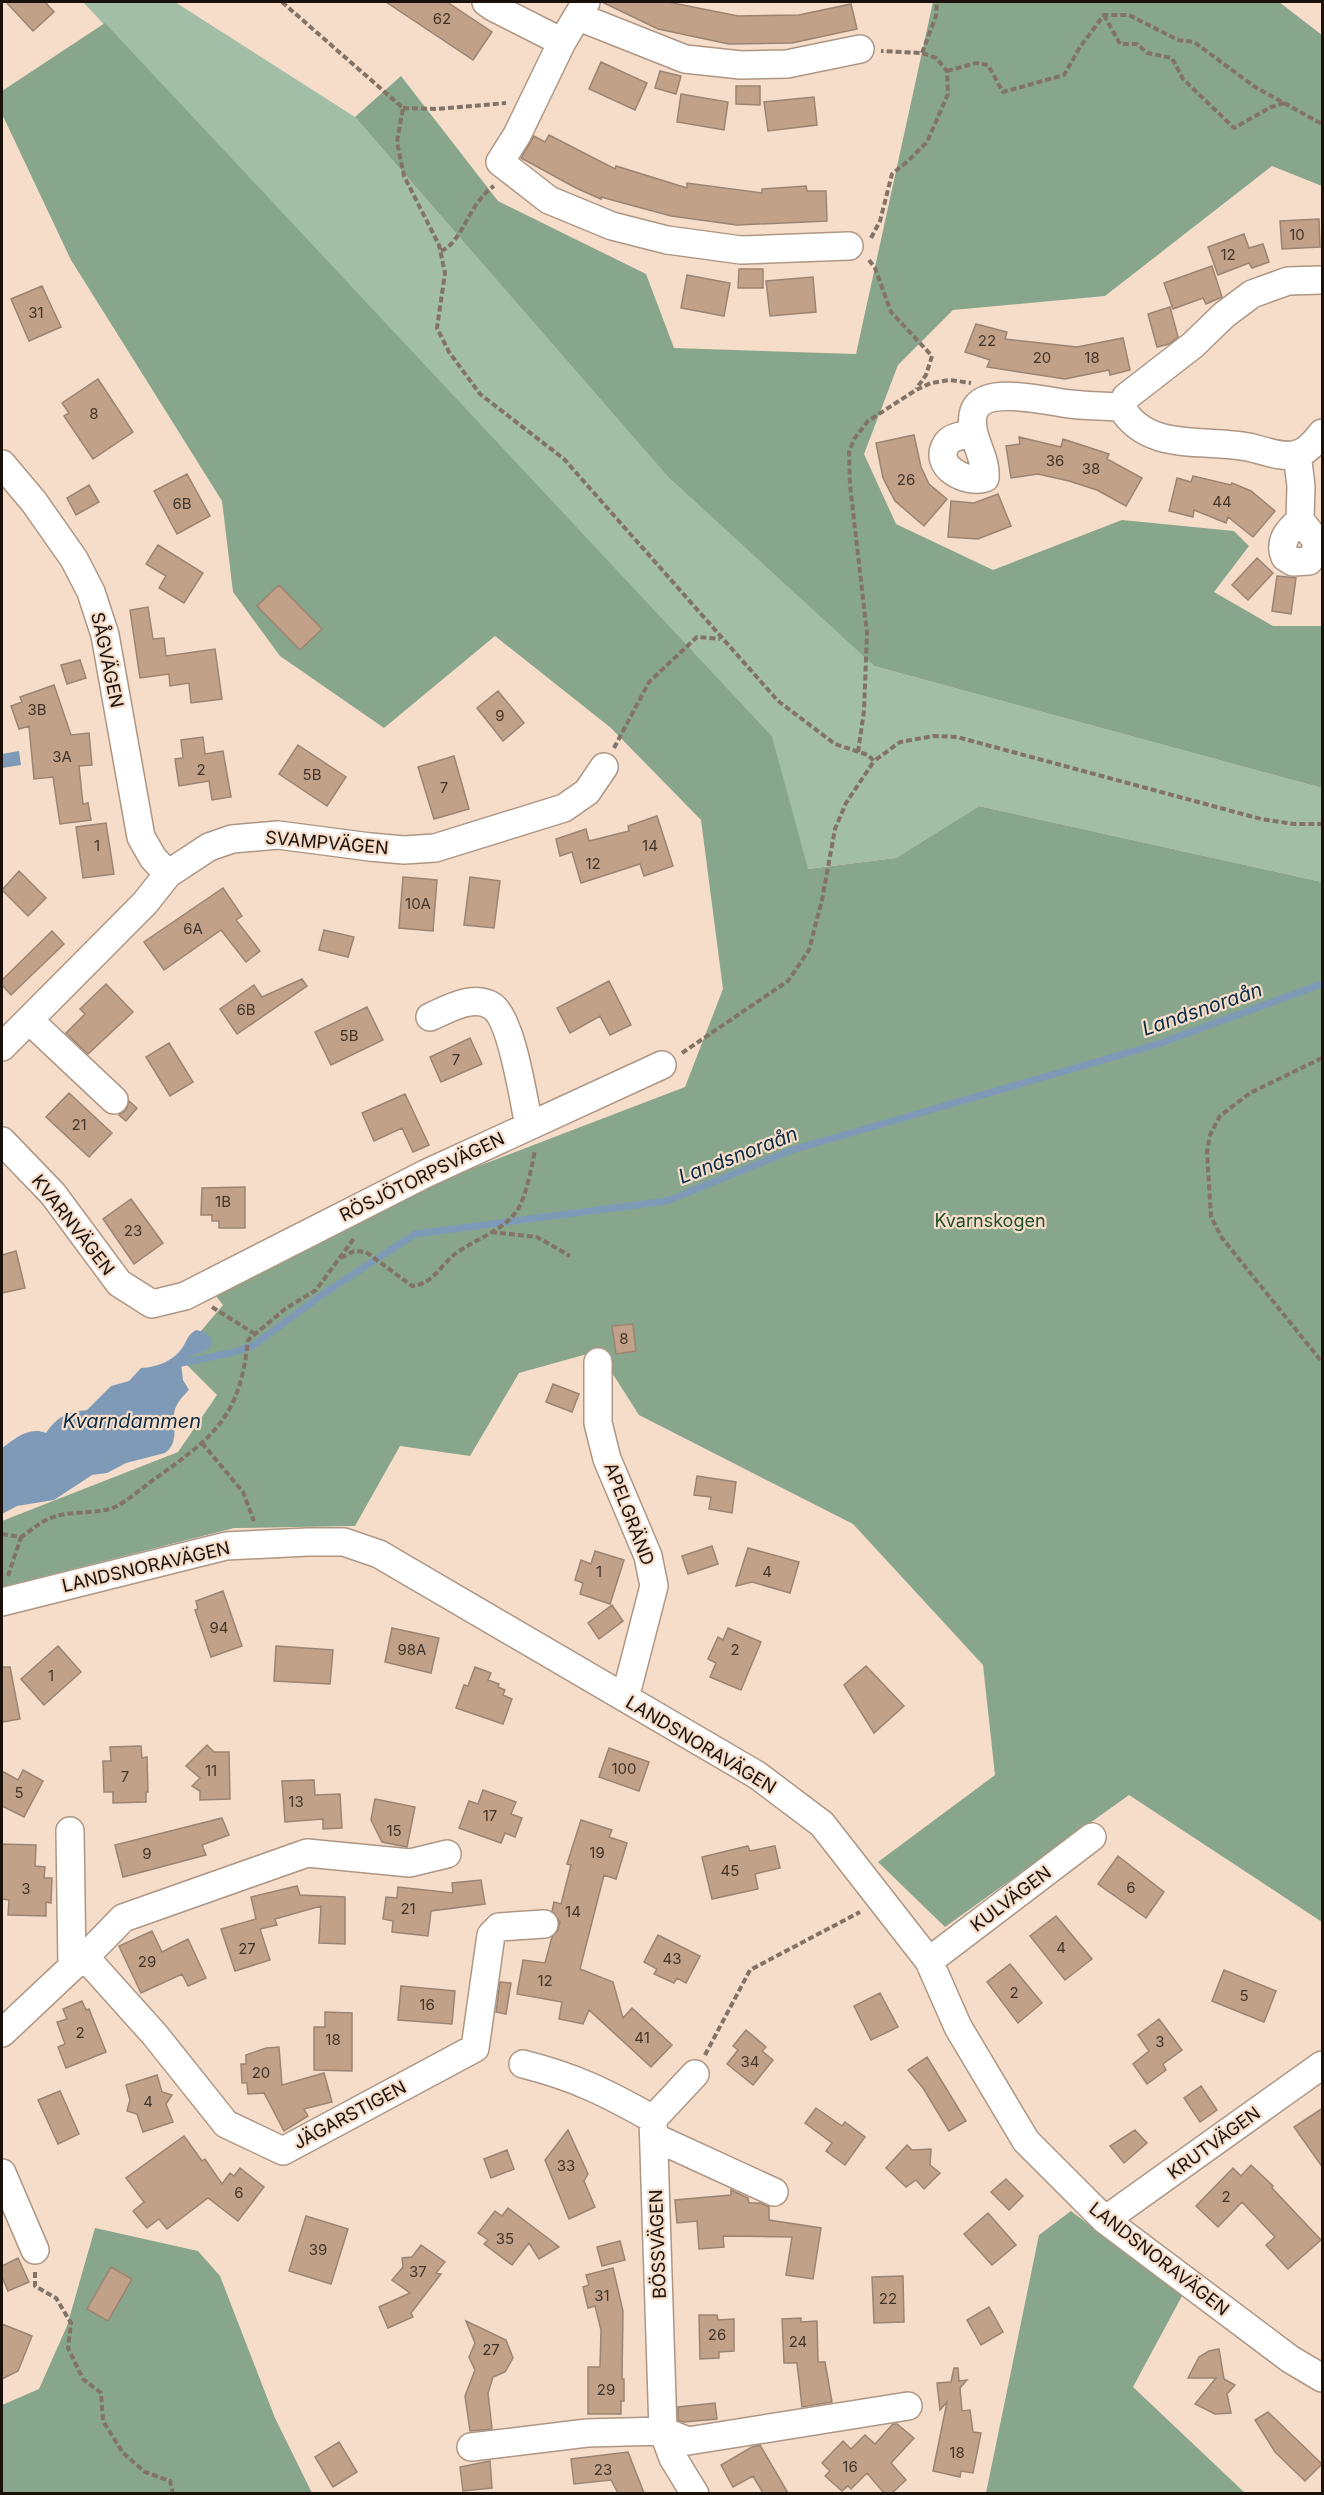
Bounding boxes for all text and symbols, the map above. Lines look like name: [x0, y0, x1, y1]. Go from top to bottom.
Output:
house number: 62: [433, 9, 451, 28]
house number: 10: [1289, 225, 1305, 244]
house number: 12: [1220, 245, 1236, 264]
house number: 31: [28, 303, 44, 322]
house number: 22: [978, 331, 996, 350]
house number: 20: [1033, 348, 1051, 367]
house number: 18: [1084, 348, 1100, 367]
house number: 8: [89, 404, 99, 423]
house number: 36: [1046, 451, 1064, 470]
house number: 38: [1082, 459, 1100, 478]
house number: 26: [897, 470, 915, 489]
house number: 44: [1212, 492, 1232, 511]
house number: 6B: [172, 494, 192, 513]
street label: SÅGVÄGEN: [87, 610, 130, 710]
house number: 3B: [27, 700, 47, 719]
house number: 9: [495, 706, 505, 725]
house number: 3A: [52, 747, 72, 766]
house number: 2: [196, 760, 206, 779]
house number: 5B: [303, 765, 321, 784]
house number: 7: [440, 778, 448, 797]
street label: SVAMPVÄGEN: [265, 826, 390, 858]
house number: 1: [94, 836, 100, 855]
house number: 14: [642, 836, 658, 855]
house number: 12: [585, 854, 601, 873]
house number: 10A: [405, 894, 431, 913]
house number: 6A: [183, 919, 203, 938]
water label: Landsnoraån: [1139, 977, 1265, 1041]
house number: 6B: [236, 1000, 256, 1019]
house number: 5B: [340, 1026, 358, 1045]
house number: 7: [452, 1050, 460, 1069]
house number: 21: [71, 1115, 87, 1134]
water label: Landsnoraån: [675, 1121, 801, 1189]
street label: RÖSJÖTORPSVÄGEN: [336, 1127, 508, 1226]
street label: KVARNVÄGEN: [28, 1170, 120, 1279]
house number: 1B: [215, 1192, 231, 1211]
park label: Kvarnskogen: [934, 1210, 1046, 1231]
house number: 23: [124, 1221, 142, 1240]
house number: 8: [619, 1329, 629, 1348]
water label: Kvarndammen: [63, 1409, 201, 1433]
street label: APELGRÄND: [600, 1459, 660, 1568]
street label: LANDSNORAVÄGEN: [60, 1536, 232, 1596]
house number: 1: [596, 1562, 602, 1581]
house number: 4: [762, 1562, 772, 1581]
house number: 94: [210, 1618, 229, 1637]
house number: 98A: [398, 1640, 426, 1659]
house number: 2: [730, 1640, 740, 1659]
house number: 1: [48, 1666, 54, 1685]
street label: LANDSNORAVÄGEN: [622, 1691, 781, 1798]
house number: 100: [611, 1759, 637, 1778]
house number: 11: [205, 1761, 217, 1780]
house number: 7: [121, 1767, 129, 1786]
house number: 5: [14, 1783, 24, 1802]
house number: 13: [288, 1792, 304, 1811]
house number: 17: [483, 1806, 497, 1825]
house number: 15: [386, 1821, 402, 1840]
house number: 19: [589, 1843, 605, 1862]
house number: 9: [142, 1844, 152, 1863]
house number: 45: [721, 1861, 739, 1880]
street label: KULVÄGEN: [966, 1861, 1055, 1936]
house number: 6: [1126, 1878, 1136, 1897]
house number: 3: [21, 1879, 31, 1898]
house number: 21: [400, 1899, 416, 1918]
house number: 14: [565, 1902, 581, 1921]
house number: 4: [1056, 1938, 1066, 1957]
house number: 27: [238, 1939, 256, 1958]
house number: 43: [663, 1949, 681, 1968]
house number: 29: [138, 1952, 156, 1971]
house number: 12: [537, 1971, 553, 1990]
house number: 2: [1009, 1983, 1019, 2002]
house number: 5: [1239, 1986, 1249, 2005]
house number: 16: [419, 1995, 435, 2014]
house number: 2: [75, 2023, 85, 2042]
house number: 41: [634, 2028, 650, 2047]
house number: 18: [325, 2030, 341, 2049]
house number: 3: [1155, 2032, 1165, 2051]
house number: 34: [741, 2052, 759, 2071]
house number: 20: [252, 2063, 270, 2082]
street label: JÄGARSTIGEN: [289, 2075, 410, 2153]
house number: 4: [143, 2092, 153, 2111]
street label: KRUTVÄGEN: [1163, 2101, 1264, 2183]
house number: 33: [557, 2156, 575, 2175]
house number: 6: [234, 2183, 244, 2202]
house number: 2: [1221, 2187, 1231, 2206]
street label: BÖSSVÄGEN: [644, 2189, 670, 2299]
street label: LANDSNORAVÄGEN: [1085, 2197, 1234, 2320]
house number: 35: [496, 2229, 514, 2248]
house number: 39: [309, 2240, 327, 2259]
house number: 37: [409, 2262, 427, 2281]
house number: 31: [594, 2286, 610, 2305]
house number: 22: [879, 2289, 897, 2308]
house number: 26: [708, 2325, 726, 2344]
house number: 24: [789, 2332, 807, 2351]
house number: 27: [482, 2340, 500, 2359]
house number: 29: [597, 2380, 615, 2399]
house number: 18: [949, 2443, 965, 2462]
house number: 16: [842, 2457, 858, 2476]
house number: 23: [594, 2460, 612, 2479]

